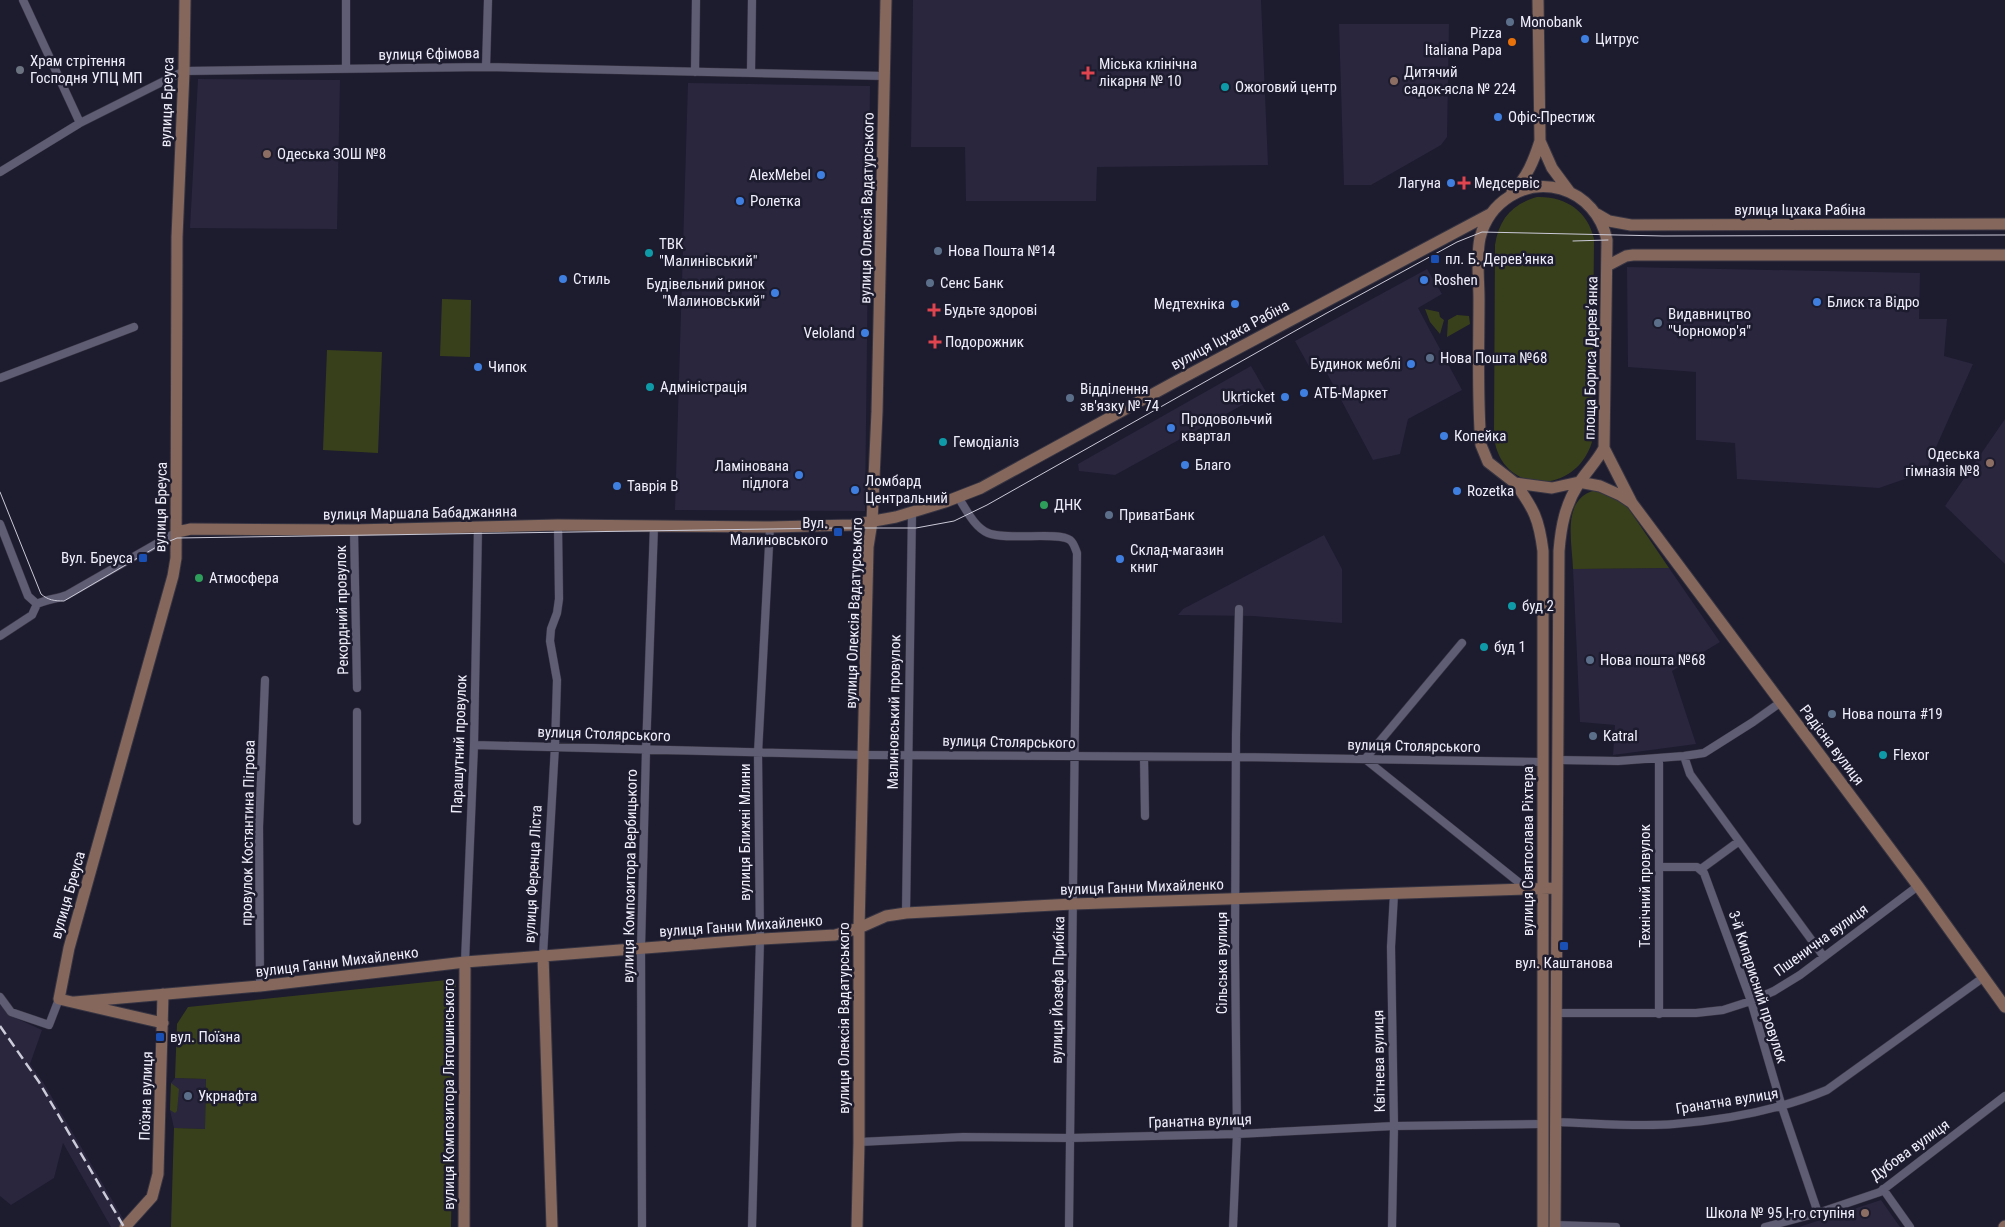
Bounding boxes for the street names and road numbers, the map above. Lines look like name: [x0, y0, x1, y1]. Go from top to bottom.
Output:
street label: вулиця Єфімова: [378, 44, 480, 64]
street label: вулиця Бреуса: [156, 57, 178, 147]
street label: вулиця Олексія Вадатурського: [856, 112, 878, 304]
street label: вулиця Іцхака Рабіна: [1734, 201, 1866, 219]
street label: площа Бориса Деревʼянка: [1581, 276, 1601, 440]
street label: вулиця Іцхака Рабіна: [1168, 296, 1292, 374]
street label: вулиця Бреуса: [151, 462, 171, 552]
street label: вулиця Маршала Бабаджаняна: [323, 502, 517, 524]
street label: вулиця Олексія Вадатурського: [842, 517, 866, 709]
street label: Рекордний провулок: [332, 545, 352, 675]
street label: Малиновський провулок: [884, 634, 904, 790]
street label: Парашутний провулок: [448, 674, 470, 814]
street label: Радісна вулиця: [1796, 701, 1868, 789]
street label: вулиця Столярського: [537, 723, 671, 745]
street label: вулиця Столярського: [942, 732, 1076, 752]
street label: вулиця Столярського: [1347, 736, 1481, 756]
street label: провулок Костянтина Пігрова: [237, 740, 259, 926]
street label: вулиця Ближні Млини: [736, 763, 754, 901]
street label: вулиця Святослава Ріхтера: [1519, 766, 1537, 936]
street label: вулиця Композитора Вербицького: [619, 769, 641, 983]
street label: вулиця Ференца Ліста: [520, 805, 546, 943]
street label: Технічний провулок: [1636, 824, 1654, 948]
street label: вулиця Бреуса: [47, 849, 89, 941]
street label: вулиця Ганни Михайленко: [1060, 875, 1224, 899]
street label: Пшенична вулиця: [1771, 900, 1871, 980]
street label: 3-й Кипарисний провулок: [1725, 908, 1791, 1066]
street label: вулиця Ганни Михайленко: [659, 911, 823, 941]
street label: Сільська вулиця: [1213, 912, 1231, 1014]
street label: вулиця Йозефа Прибіка: [1048, 916, 1068, 1064]
street label: вулиця Олексія Вадатурського: [835, 922, 853, 1114]
street label: вулиця Ганни Михайленко: [255, 943, 419, 981]
street label: вулиця Композитора Лятошинського: [440, 978, 458, 1210]
street label: Квітнева вулиця: [1369, 1010, 1389, 1112]
street label: Поїзна вулиця: [135, 1051, 157, 1141]
street label: Гранатна вулиця: [1674, 1084, 1780, 1118]
street label: Гранатна вулиця: [1148, 1110, 1252, 1132]
street label: Дубова вулиця: [1867, 1115, 1953, 1185]

